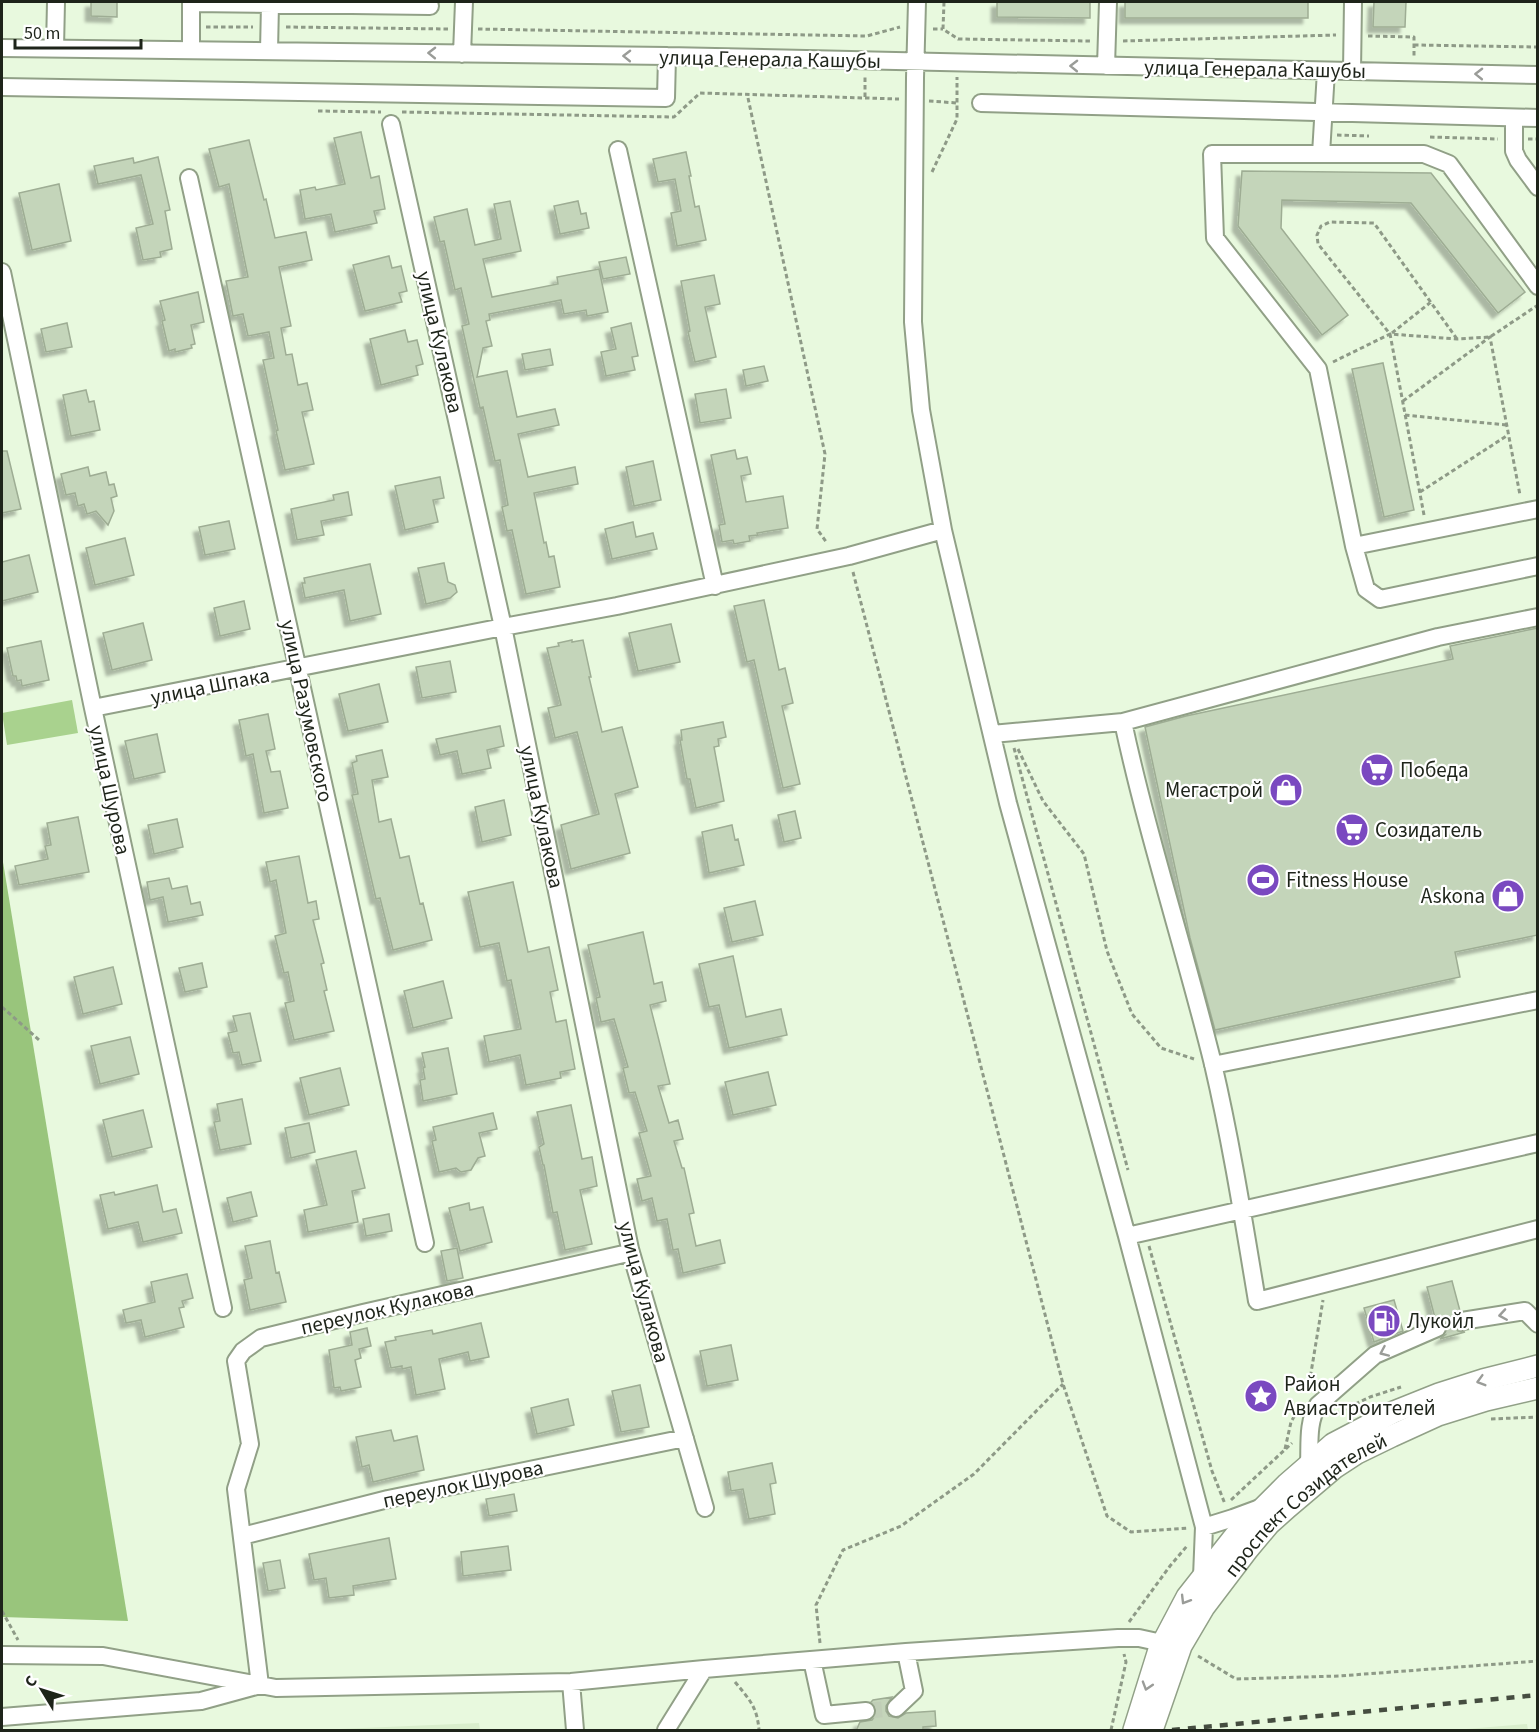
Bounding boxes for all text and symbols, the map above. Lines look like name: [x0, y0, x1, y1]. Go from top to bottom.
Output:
scale bar: [15, 12, 141, 50]
text: 50 m: [24, 21, 60, 46]
street label: улица Генерала Кашубы: [659, 42, 881, 76]
one-way arrow: [428, 47, 437, 60]
one-way arrow: [623, 50, 632, 62]
street label: улица Генерала Кашубы: [1144, 52, 1366, 86]
one-way arrow: [1070, 59, 1079, 72]
one-way arrow: [1475, 68, 1484, 80]
street label: улица Кулакова: [409, 268, 471, 416]
street label: улица Разумовского: [273, 617, 341, 805]
street label: улица Шпака: [148, 660, 272, 712]
street label: улица Шурова: [82, 722, 138, 858]
street label: улица Кулакова: [512, 743, 572, 891]
supermarket icon: Победа: [1359, 752, 1395, 788]
place label: Победа: [1400, 755, 1469, 785]
shop icon: Мегастрой: [1268, 772, 1304, 808]
place label: Мегастрой: [1165, 775, 1263, 805]
supermarket icon: Созидатель: [1334, 812, 1370, 848]
place label: Созидатель: [1375, 815, 1482, 845]
sports icon: Fitness House: [1245, 862, 1281, 898]
place label: Fitness House: [1286, 865, 1408, 895]
shop icon: Askona: [1490, 878, 1526, 914]
place label: Askona: [1421, 881, 1485, 911]
street label: улица Кулакова: [611, 1218, 677, 1366]
street label: переулок Кулакова: [297, 1273, 477, 1343]
fuel station icon: Лукойл: [1366, 1303, 1402, 1339]
place label: Лукойл: [1407, 1306, 1474, 1336]
one-way arrow: [1498, 1308, 1507, 1320]
one-way arrow: [1379, 1344, 1390, 1356]
place label: Район Авиастроителей: [1284, 1369, 1436, 1423]
one-way arrow: [1476, 1374, 1487, 1386]
place icon: Район Авиастроителей: [1243, 1378, 1279, 1414]
street label: проспект Созидателей: [1217, 1426, 1392, 1583]
street label: переулок Шурова: [380, 1452, 546, 1516]
one-way arrow: [1181, 1594, 1193, 1604]
north arrow: [12, 1660, 72, 1720]
text: С: [19, 1671, 43, 1692]
one-way arrow: [1142, 1680, 1155, 1691]

